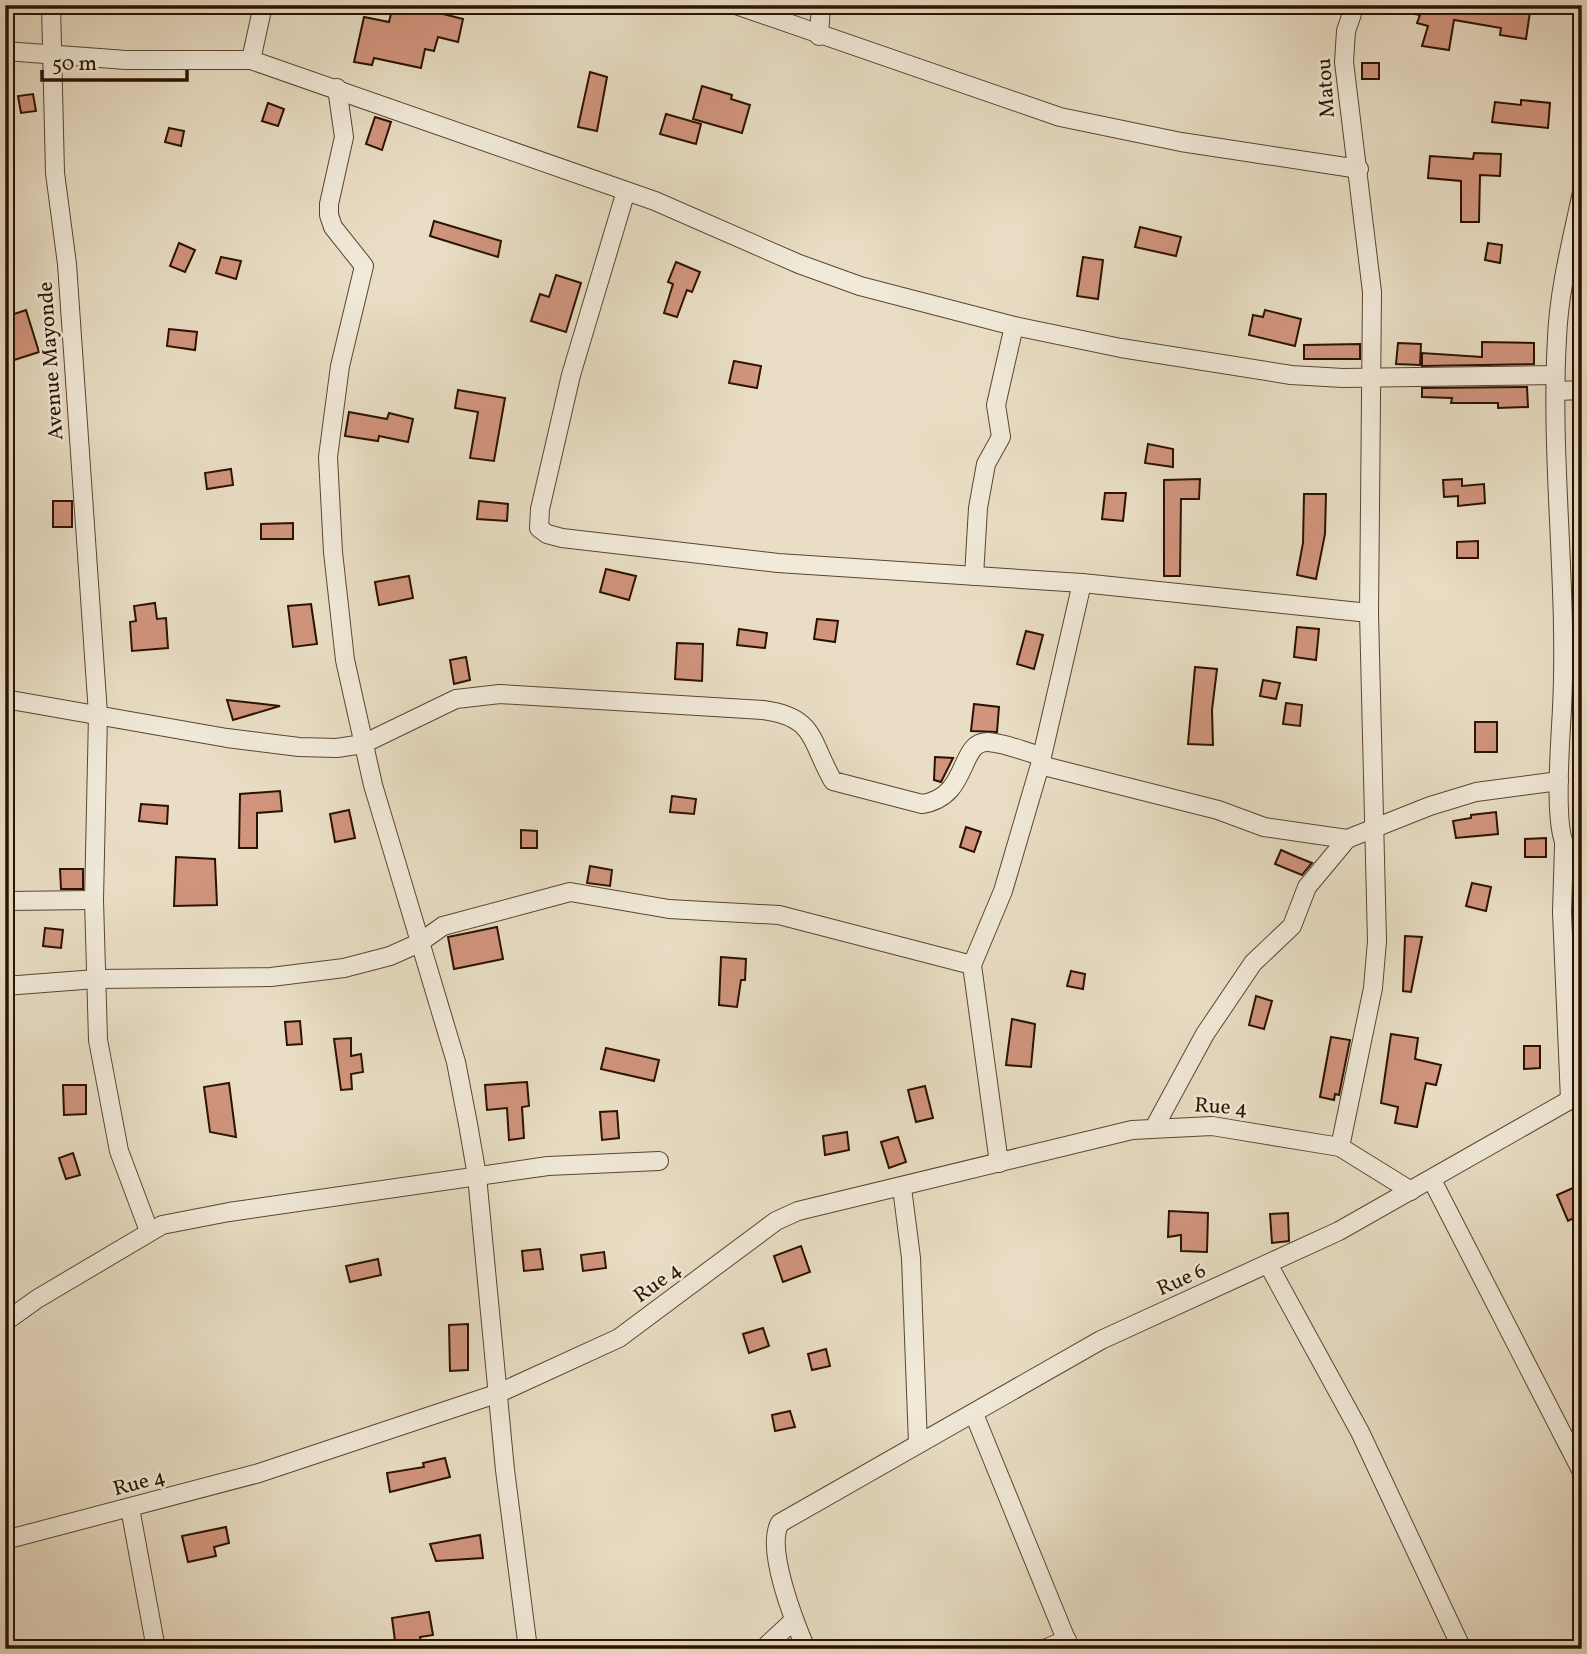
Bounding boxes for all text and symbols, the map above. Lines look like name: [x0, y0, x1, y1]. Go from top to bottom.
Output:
scale bar: [42, 38, 187, 82]
text: 50 m: [52, 50, 97, 79]
street label: Matou: [1310, 57, 1343, 119]
street label: Avenue Mayonde: [31, 281, 72, 441]
street label: Rue 4: [1193, 1091, 1248, 1124]
street label: Rue 4: [628, 1256, 688, 1310]
street label: Rue 6: [1152, 1257, 1211, 1304]
street label: Rue 4: [110, 1463, 169, 1504]

